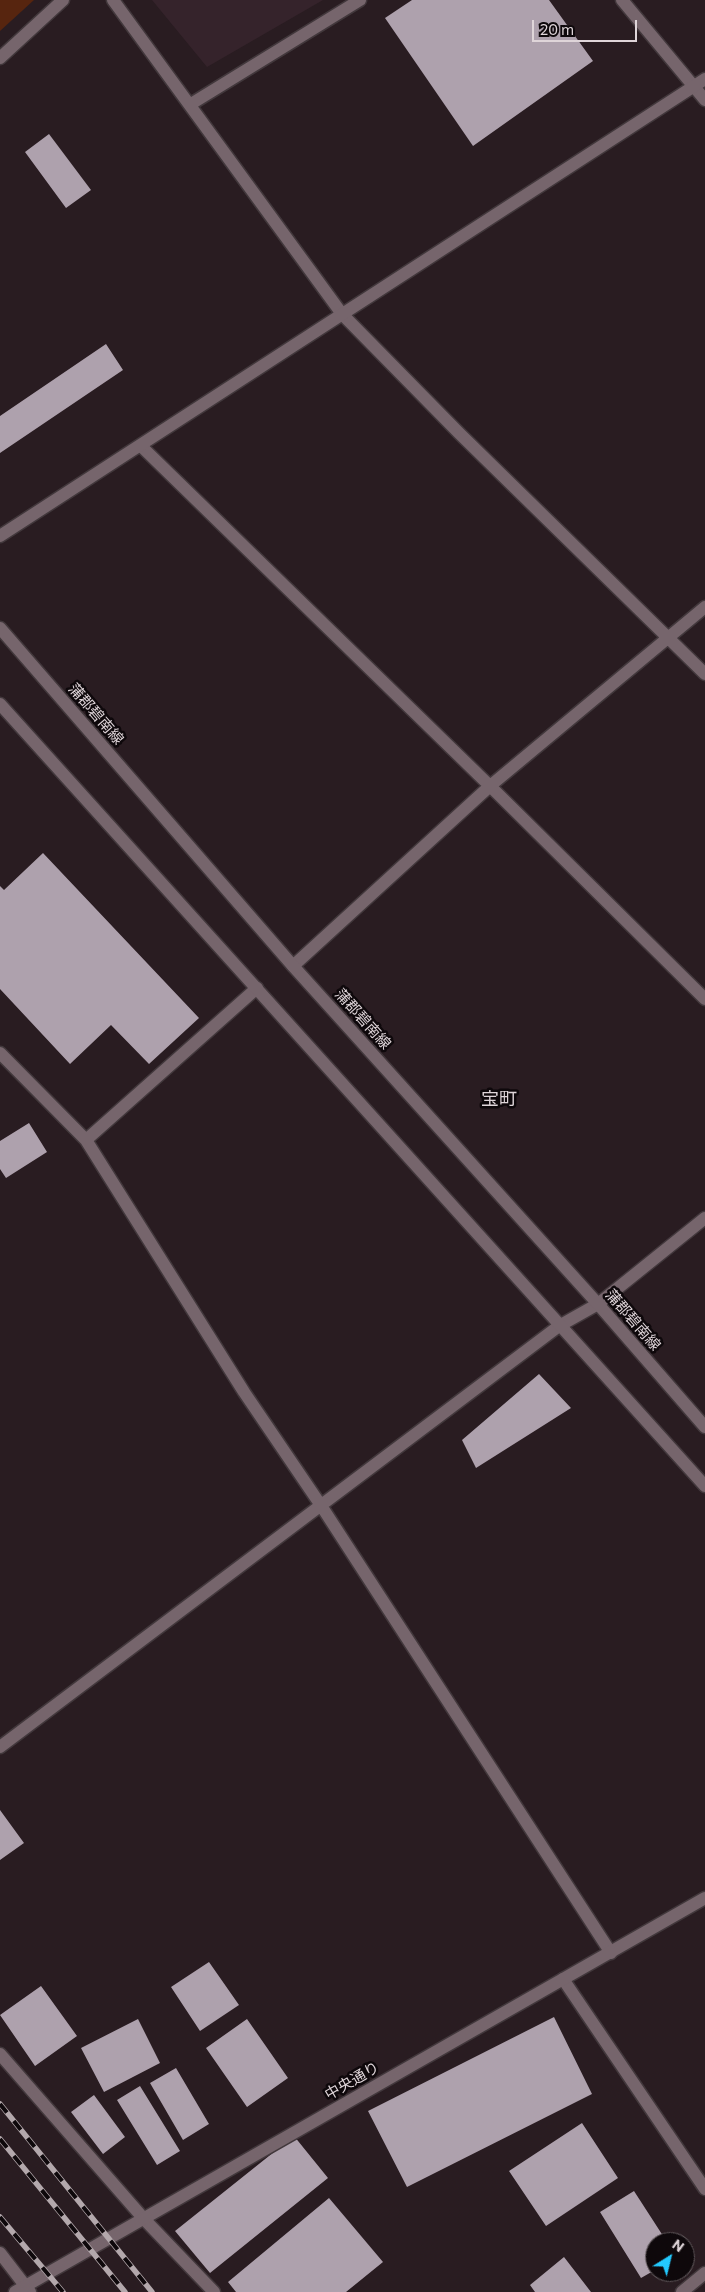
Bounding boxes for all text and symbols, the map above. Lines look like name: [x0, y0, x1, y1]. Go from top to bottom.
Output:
scale bar: [535, 10, 640, 42]
text: 20 m: [540, 20, 574, 38]
street label: 蒲郡碧南線: [65, 680, 127, 748]
street label: 蒲郡碧南線: [331, 985, 395, 1053]
district label: 宝町: [481, 1088, 517, 1110]
street label: 蒲郡碧南線: [602, 1286, 664, 1354]
street label: 中央通り: [322, 2058, 382, 2104]
north arrow: [645, 2232, 695, 2282]
text: N: [669, 2235, 688, 2255]

